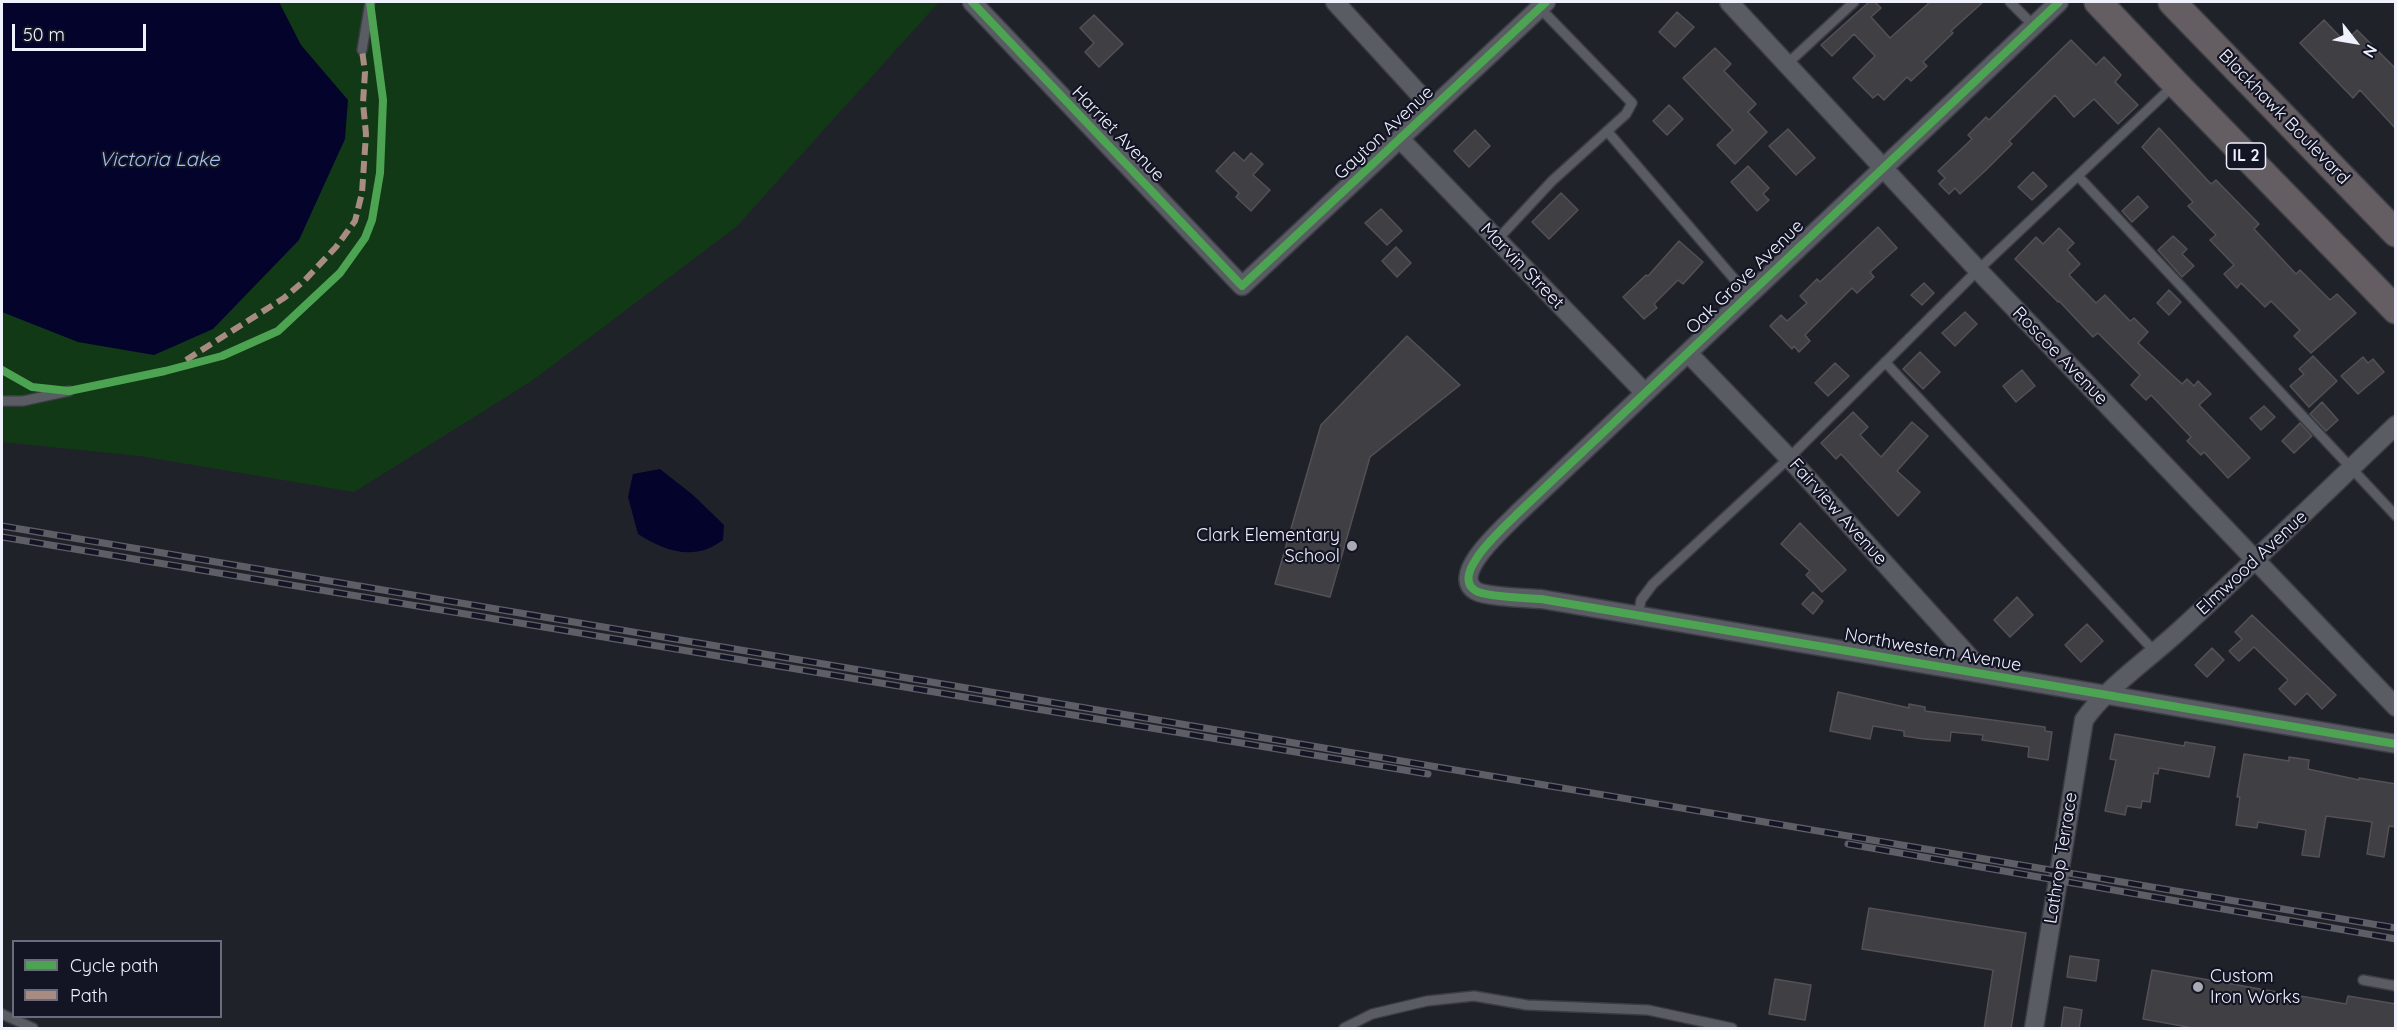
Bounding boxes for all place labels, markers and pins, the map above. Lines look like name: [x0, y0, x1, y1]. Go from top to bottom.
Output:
place label: Clark Elementary School: [1196, 525, 1340, 568]
marker: Clark Elementary School: [1345, 539, 1359, 553]
place label: Custom Iron Works: [2210, 966, 2300, 1008]
marker: Custom Iron Works: [2191, 980, 2205, 994]

